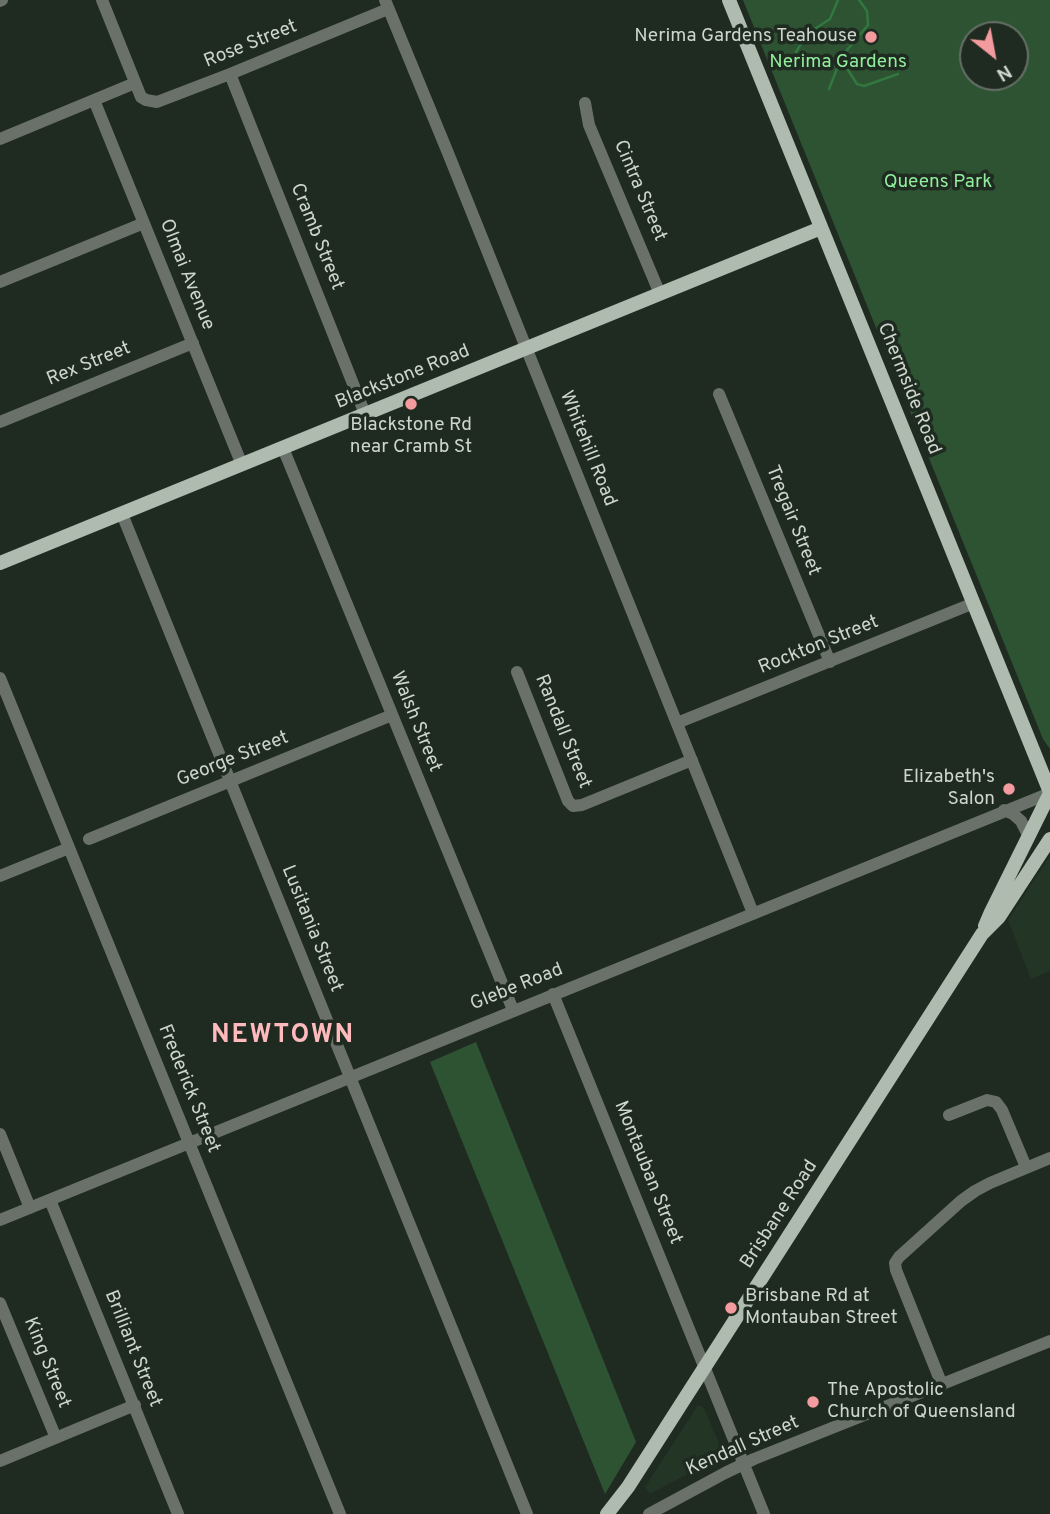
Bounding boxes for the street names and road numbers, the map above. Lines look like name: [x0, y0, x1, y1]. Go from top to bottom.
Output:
street label: Rose Street: [201, 16, 301, 74]
street label: Cintra Street: [607, 137, 671, 245]
street label: Cramb Street: [284, 180, 348, 294]
street label: Olmai Avenue: [153, 216, 219, 334]
street label: Chermside Road: [871, 320, 945, 458]
street label: Rex Street: [44, 338, 134, 392]
street label: Blackstone Road: [333, 341, 473, 415]
street label: Whitehill Road: [553, 388, 621, 510]
street label: Tregair Street: [760, 463, 824, 579]
street label: Rockton Street: [756, 612, 882, 680]
street label: Walsh Street: [384, 668, 446, 776]
street label: Randall Street: [529, 672, 595, 792]
street label: George Street: [174, 727, 292, 793]
street label: Lusitania Street: [275, 862, 347, 996]
street label: Glebe Road: [467, 959, 567, 1017]
street label: Frederick Street: [152, 1022, 224, 1156]
street label: Montauban Street: [608, 1098, 686, 1248]
street label: Brisbane Road: [737, 1157, 823, 1273]
street label: Brilliant Street: [98, 1287, 166, 1411]
street label: King Street: [17, 1314, 75, 1412]
street label: Kendall Street: [683, 1412, 803, 1482]

